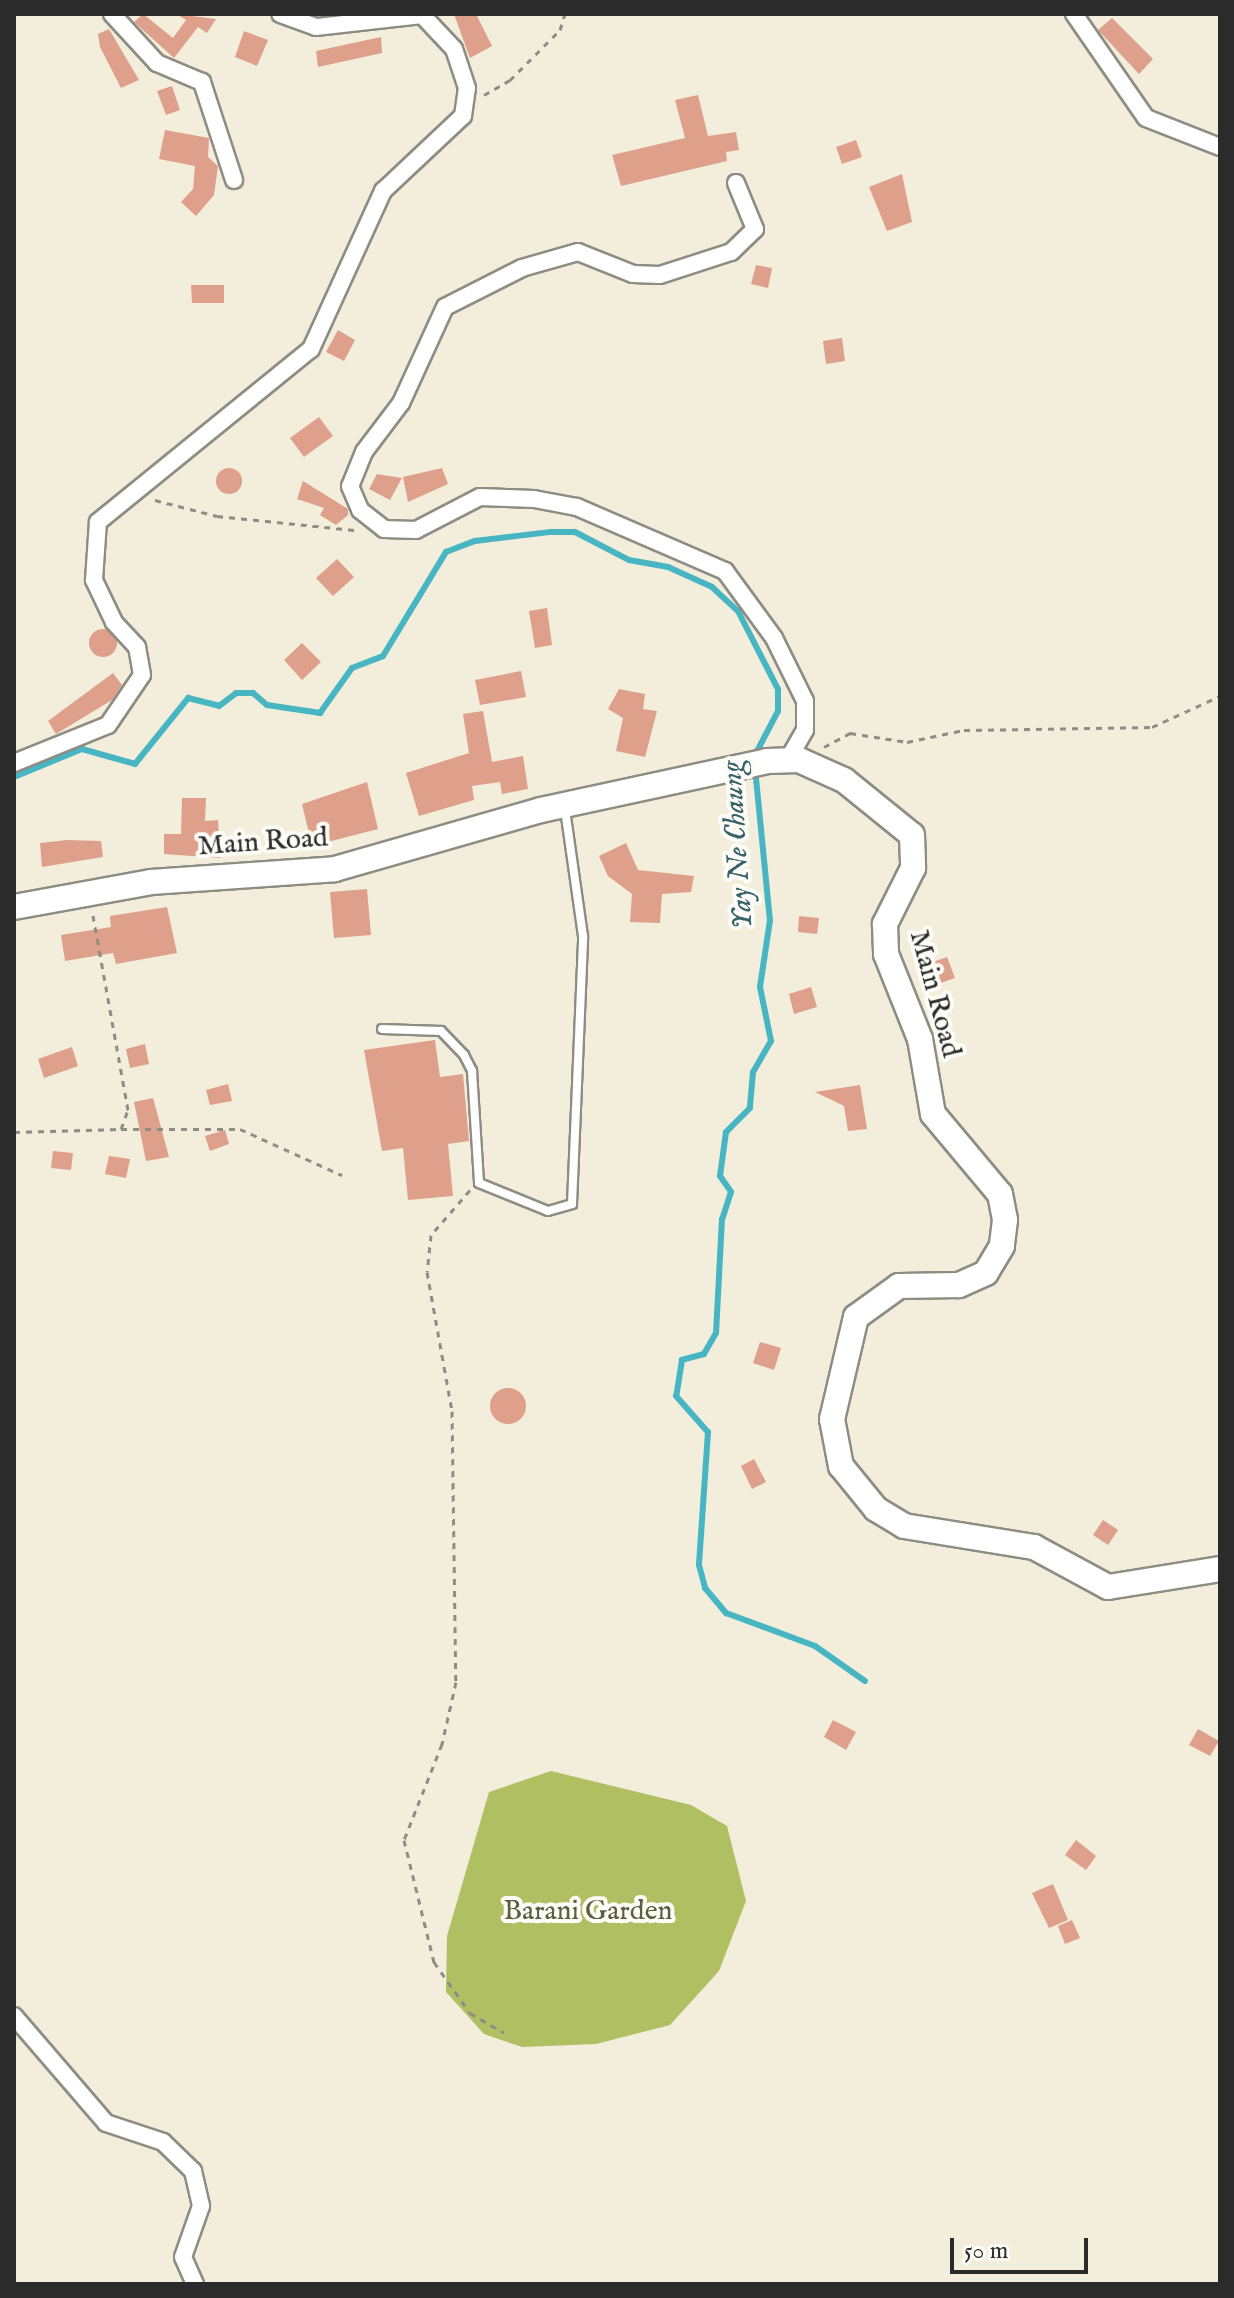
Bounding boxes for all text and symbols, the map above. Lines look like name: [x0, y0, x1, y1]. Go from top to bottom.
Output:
water label: Yay Ne Chaung: [714, 760, 762, 930]
street label: Main Road: [197, 822, 329, 864]
street label: Main Road: [901, 927, 967, 1061]
park label: Barani Garden: [504, 1895, 672, 1929]
scale bar: [954, 2222, 1092, 2272]
text: 50 m: [964, 2236, 1008, 2267]

